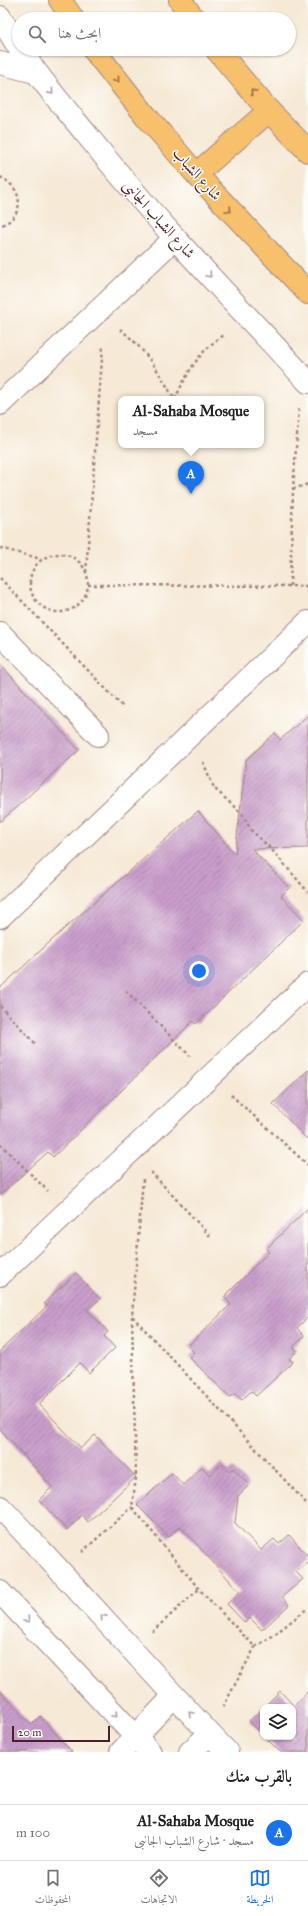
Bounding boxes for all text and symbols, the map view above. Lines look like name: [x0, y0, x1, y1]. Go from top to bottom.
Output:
search box: [12, 12, 296, 56]
icon: search: [26, 23, 48, 45]
text: ابحث هنا: [58, 24, 101, 42]
one-way arrow: [112, 75, 119, 82]
one-way arrow: [46, 87, 53, 94]
one-way arrow: [250, 89, 257, 97]
street label: شارع الشباب: [166, 144, 225, 207]
street label: شارع الشباب الجانبى: [116, 176, 199, 265]
one-way arrow: [225, 205, 232, 213]
one-way arrow: [204, 270, 212, 278]
popup: [118, 396, 264, 448]
text: Al-Sahaba Mosque: [133, 402, 249, 420]
text: مسجد: [133, 423, 158, 439]
pin: A: [178, 461, 204, 494]
your location: [189, 961, 209, 981]
one-way arrow: [22, 1615, 29, 1623]
one-way arrow: [101, 1615, 108, 1622]
map controls: [260, 1704, 296, 1740]
button: layers: [260, 1704, 296, 1740]
one-way arrow: [111, 1710, 118, 1718]
one-way arrow: [188, 1711, 195, 1719]
scale bar: [12, 1724, 110, 1743]
text: 20 m: [18, 1726, 41, 1739]
text: بالقرب منك: [226, 1766, 292, 1787]
text: Al-Sahaba Mosque: [137, 1812, 254, 1830]
text: 100 m: [16, 1825, 50, 1841]
text: A: [275, 1825, 283, 1841]
text: مسجد · شارع الشباب الجانبى: [134, 1833, 254, 1849]
tab: المحفوظات: [35, 1867, 71, 1910]
tab: الاتجاهات: [140, 1867, 177, 1910]
tab: الخريطة: [247, 1867, 273, 1910]

